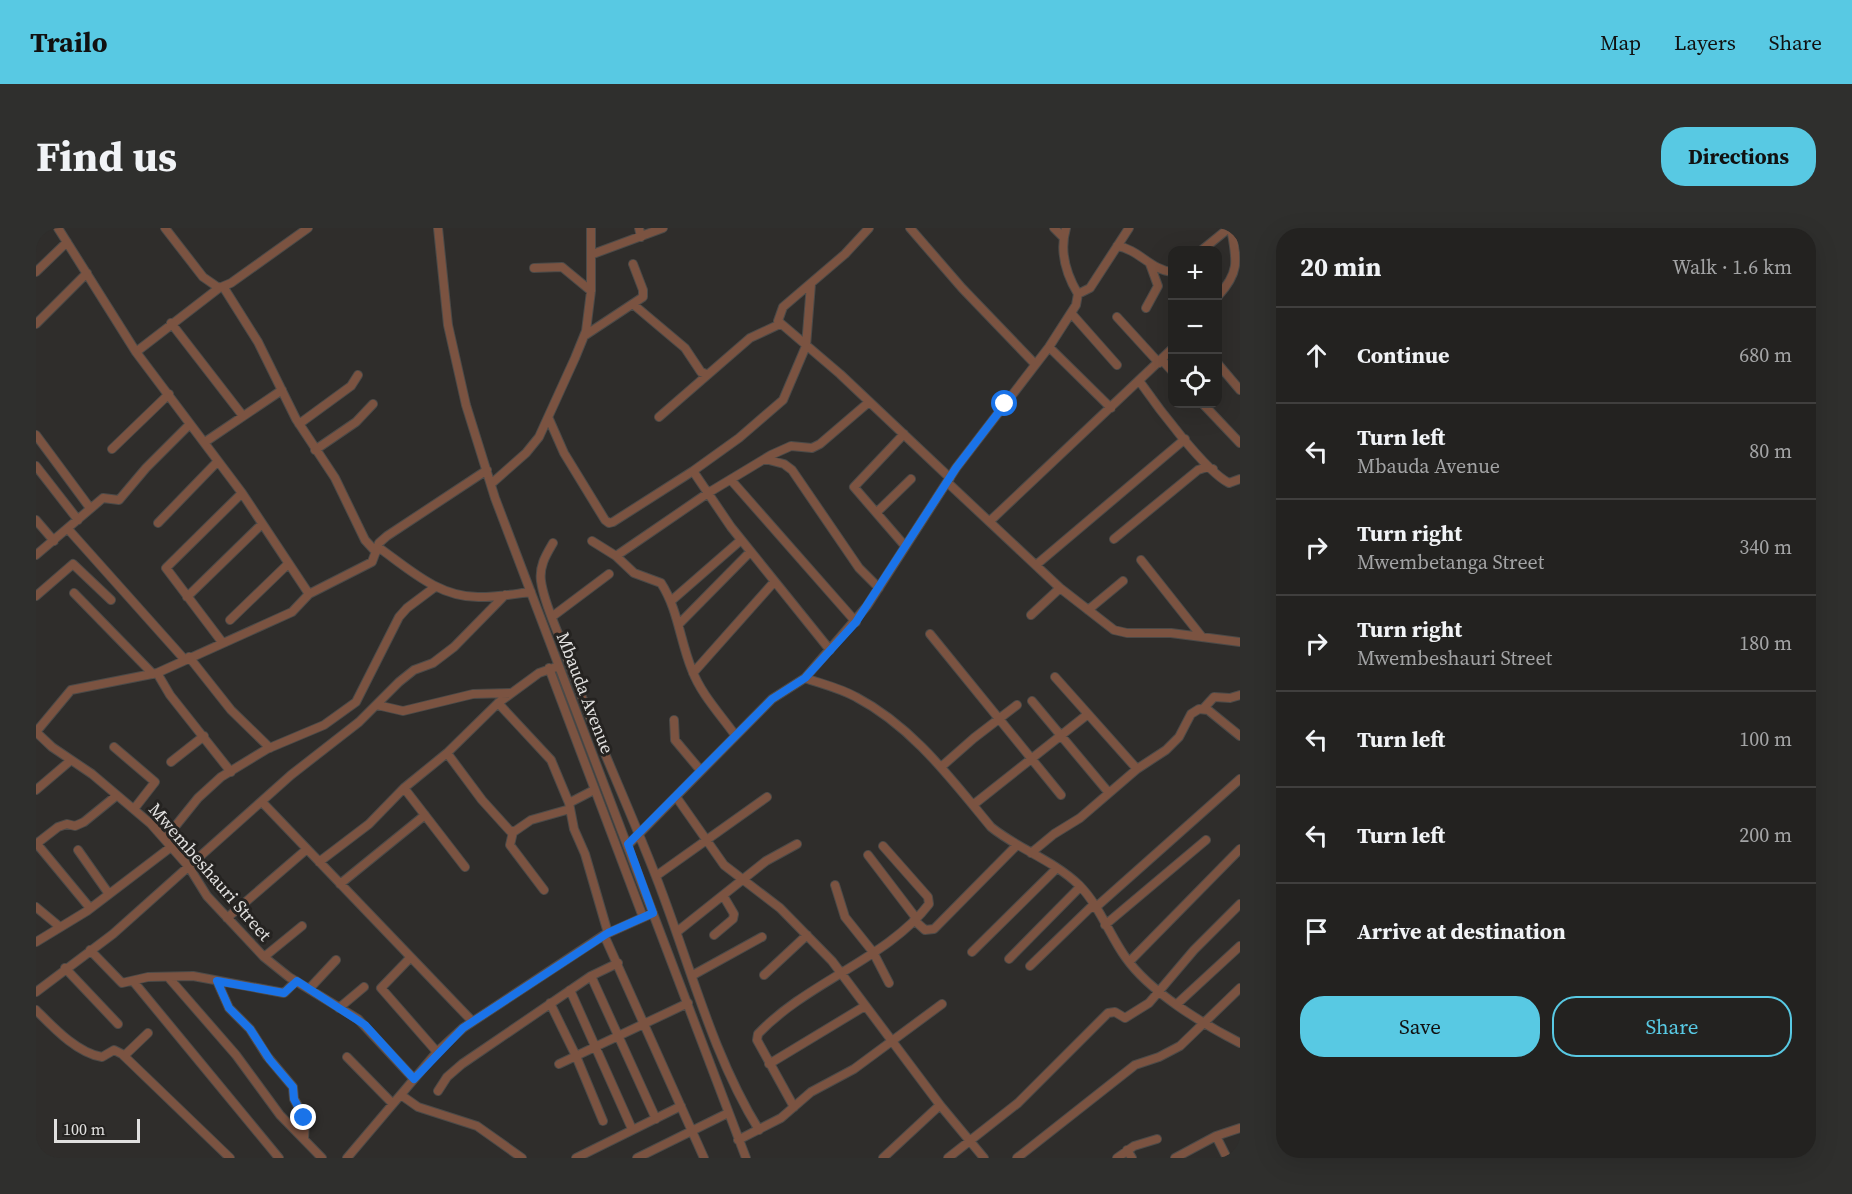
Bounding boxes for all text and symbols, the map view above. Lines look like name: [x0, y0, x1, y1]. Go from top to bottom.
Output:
text: Trailo: [30, 23, 108, 61]
text: Map: [1600, 28, 1641, 57]
text: Layers: [1674, 28, 1736, 57]
text: Share: [1769, 28, 1822, 57]
text: Find us: [36, 127, 177, 185]
button: Directions: [1661, 127, 1816, 186]
map controls: [1168, 246, 1222, 408]
button: +: [1168, 246, 1222, 300]
text: 20 min: [1300, 249, 1382, 285]
text: Walk · 1.6 km: [1672, 253, 1792, 281]
button: −: [1168, 300, 1222, 354]
icon: ahead: [1300, 339, 1333, 372]
text: Continue: [1357, 340, 1450, 370]
text: 680 m: [1739, 341, 1792, 369]
button: locate: [1168, 354, 1222, 408]
route start: [991, 390, 1017, 416]
text: Turn left: [1357, 422, 1445, 452]
icon: left: [1300, 435, 1333, 468]
text: 80 m: [1749, 437, 1792, 465]
text: Mbauda Avenue: [1357, 452, 1500, 480]
text: Turn right: [1357, 518, 1462, 548]
icon: right: [1300, 531, 1333, 564]
text: 340 m: [1739, 533, 1792, 561]
text: Mwembetanga Street: [1357, 548, 1544, 576]
text: Turn right: [1357, 614, 1462, 644]
icon: right: [1300, 627, 1333, 660]
street label: Mbauda Avenue: [551, 628, 620, 757]
text: 180 m: [1739, 629, 1792, 657]
text: Mwembeshauri Street: [1357, 644, 1552, 672]
icon: left: [1300, 723, 1333, 756]
text: Turn left: [1357, 724, 1445, 754]
text: 100 m: [1739, 725, 1792, 753]
street label: Mwembeshauri Street: [143, 797, 278, 946]
icon: left: [1300, 819, 1333, 852]
text: Turn left: [1357, 820, 1445, 850]
text: 200 m: [1739, 821, 1792, 849]
icon: arrive: [1300, 915, 1333, 948]
text: Arrive at destination: [1357, 916, 1566, 946]
button: Save: [1300, 996, 1540, 1057]
button: Share: [1552, 996, 1792, 1057]
route end: [290, 1104, 316, 1130]
scale bar: [54, 1116, 140, 1144]
text: 100 m: [63, 1118, 105, 1140]

